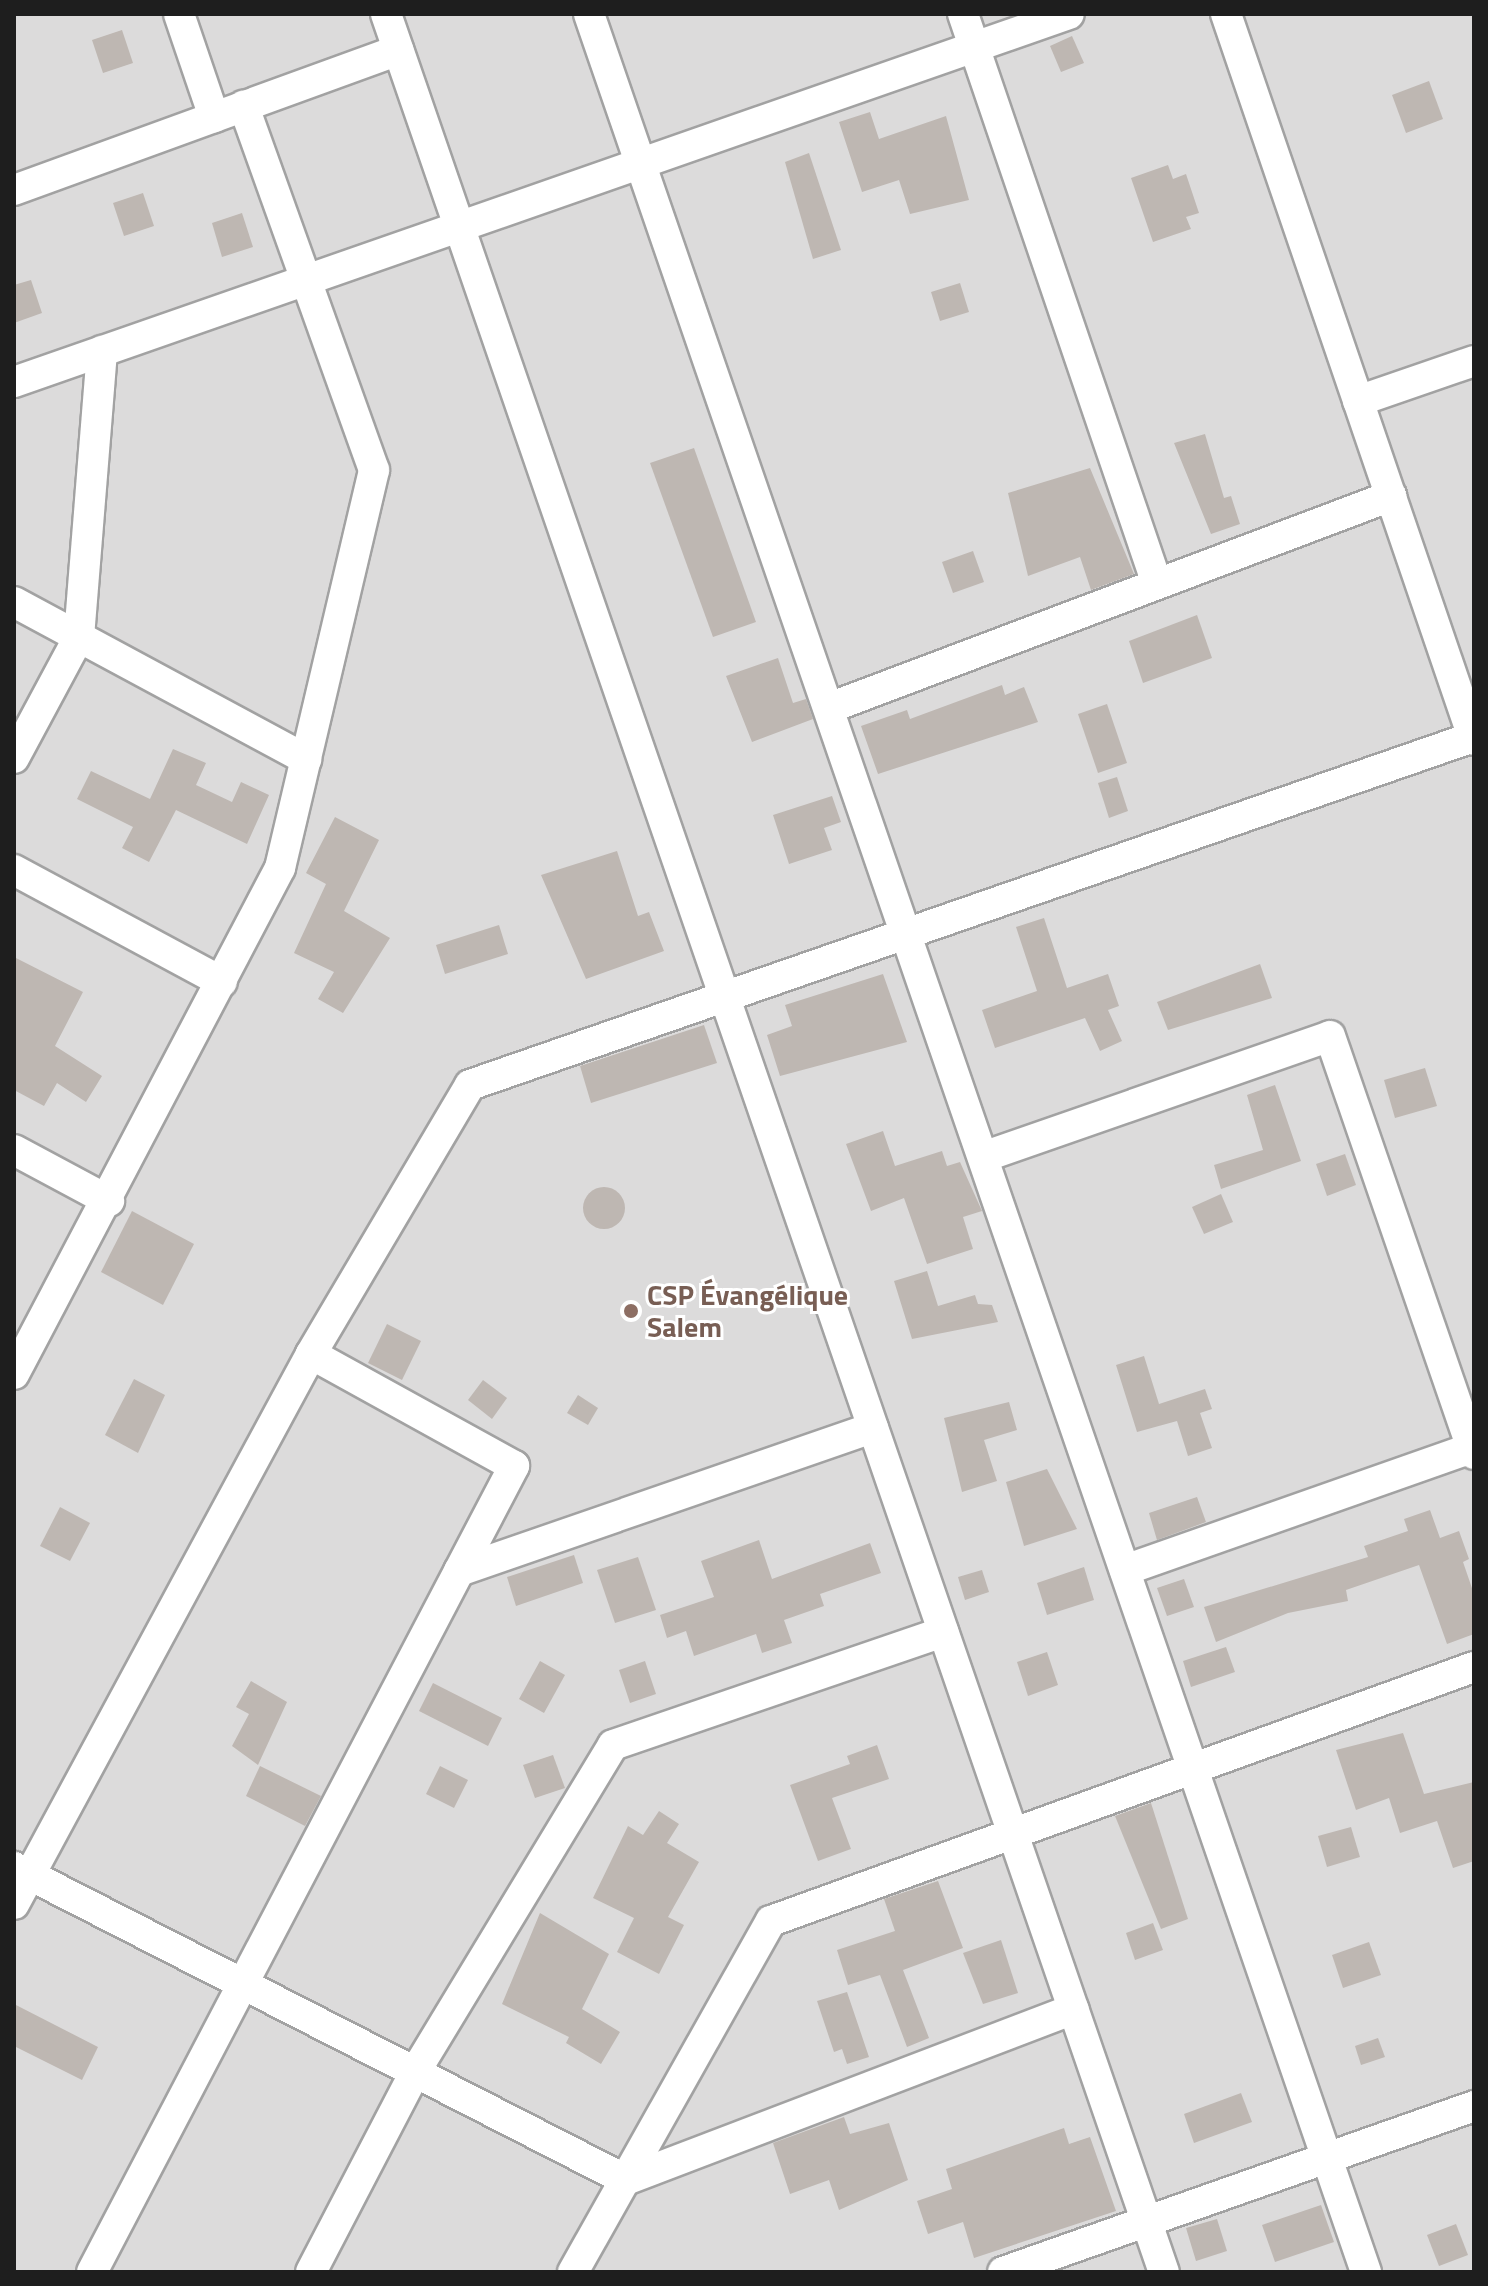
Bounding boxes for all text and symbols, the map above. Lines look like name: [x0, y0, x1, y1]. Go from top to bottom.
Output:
place label: CSP Évangélique Salem: [647, 1278, 848, 1344]
marker: CSP Évangélique Salem: [622, 1302, 640, 1320]

